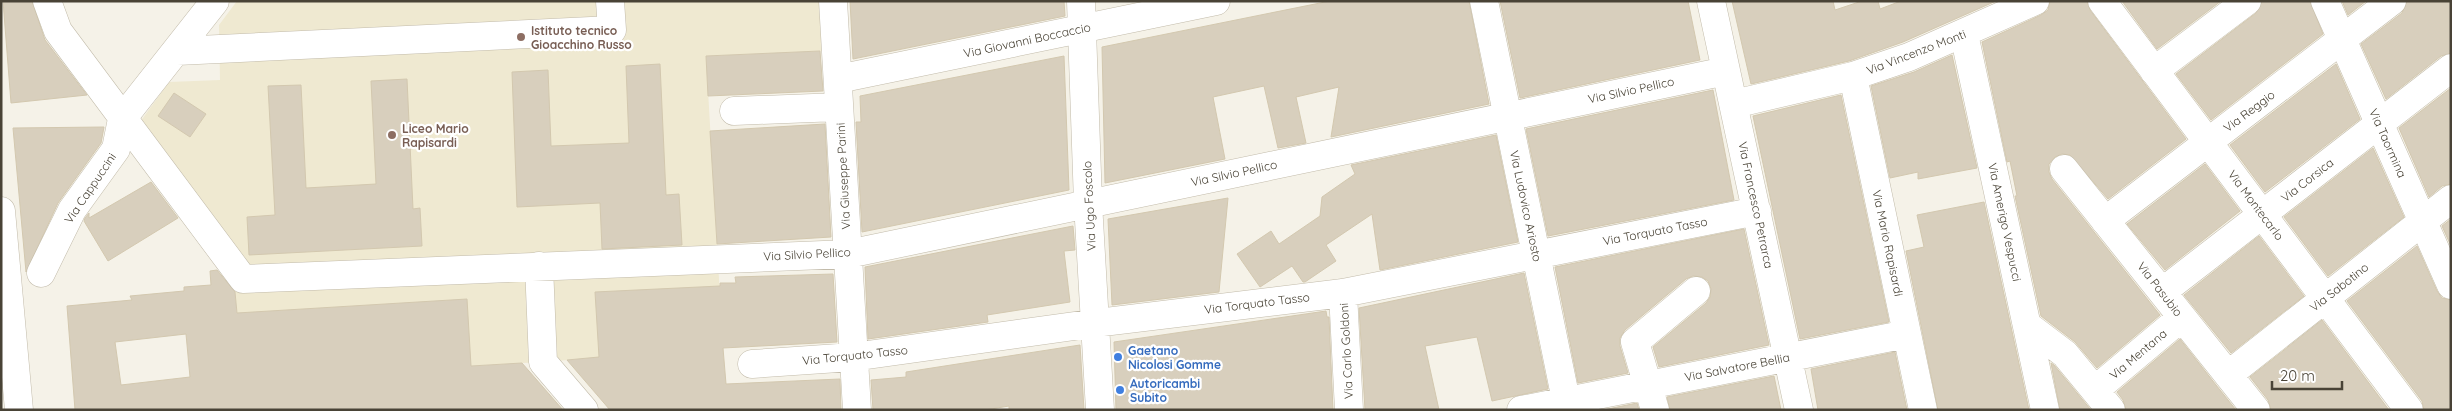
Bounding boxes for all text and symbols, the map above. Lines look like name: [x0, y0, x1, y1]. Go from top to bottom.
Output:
street label: Via Giovanni Boccaccio: [962, 19, 1092, 61]
place label: Istituto tecnico Gioacchino Russo: [531, 23, 632, 52]
street label: Via Vincenzo Monti: [1864, 26, 1968, 78]
marker: Istituto tecnico Gioacchino Russo: [515, 31, 527, 43]
street label: Via Silvio Pellico: [1587, 74, 1675, 106]
street label: Via Reggio: [2220, 87, 2278, 135]
street label: Via Taormina: [2366, 106, 2410, 180]
place label: Liceo Mario Rapisardi: [402, 121, 469, 150]
street label: Via Giuseppe Parini: [833, 122, 853, 230]
marker: Liceo Mario Rapisardi: [386, 129, 398, 141]
street label: Via Francesco Petrarca: [1735, 140, 1777, 270]
street label: Via Ludovico Ariosto: [1507, 149, 1545, 263]
street label: Via Cappuccini: [61, 150, 119, 226]
street label: Via Corsica: [2278, 155, 2336, 205]
street label: Via Silvio Pellico: [1190, 157, 1278, 189]
street label: Via Ugo Foscolo: [1079, 161, 1099, 251]
street label: Via Amerigo Vespucci: [1985, 161, 2025, 283]
street label: Via Montecarlo: [2225, 167, 2287, 243]
street label: Via Mario Rapisardi: [1869, 188, 1907, 298]
street label: Via Torquato Tasso: [1601, 214, 1709, 248]
street label: Via Silvio Pellico: [763, 244, 851, 264]
street label: Via Pasubio: [2134, 259, 2186, 319]
street label: Via Sabotino: [2307, 259, 2371, 315]
street label: Via Torquato Tasso: [1203, 289, 1311, 317]
street label: Via Carlo Goldoni: [1336, 303, 1356, 399]
street label: Via Mentana: [2106, 326, 2170, 382]
street label: Via Torquato Tasso: [801, 342, 909, 368]
place label: Gaetano Nicolosi Gomme: [1128, 343, 1221, 372]
street label: Via Salvatore Bellia: [1683, 349, 1791, 385]
marker: Gaetano Nicolosi Gomme: [1112, 351, 1124, 363]
scale bar: [2272, 358, 2342, 390]
text: 20 m: [2280, 366, 2315, 385]
place label: Autoricambi Subito: [1130, 376, 1200, 405]
marker: Autoricambi Subito: [1114, 384, 1126, 396]

